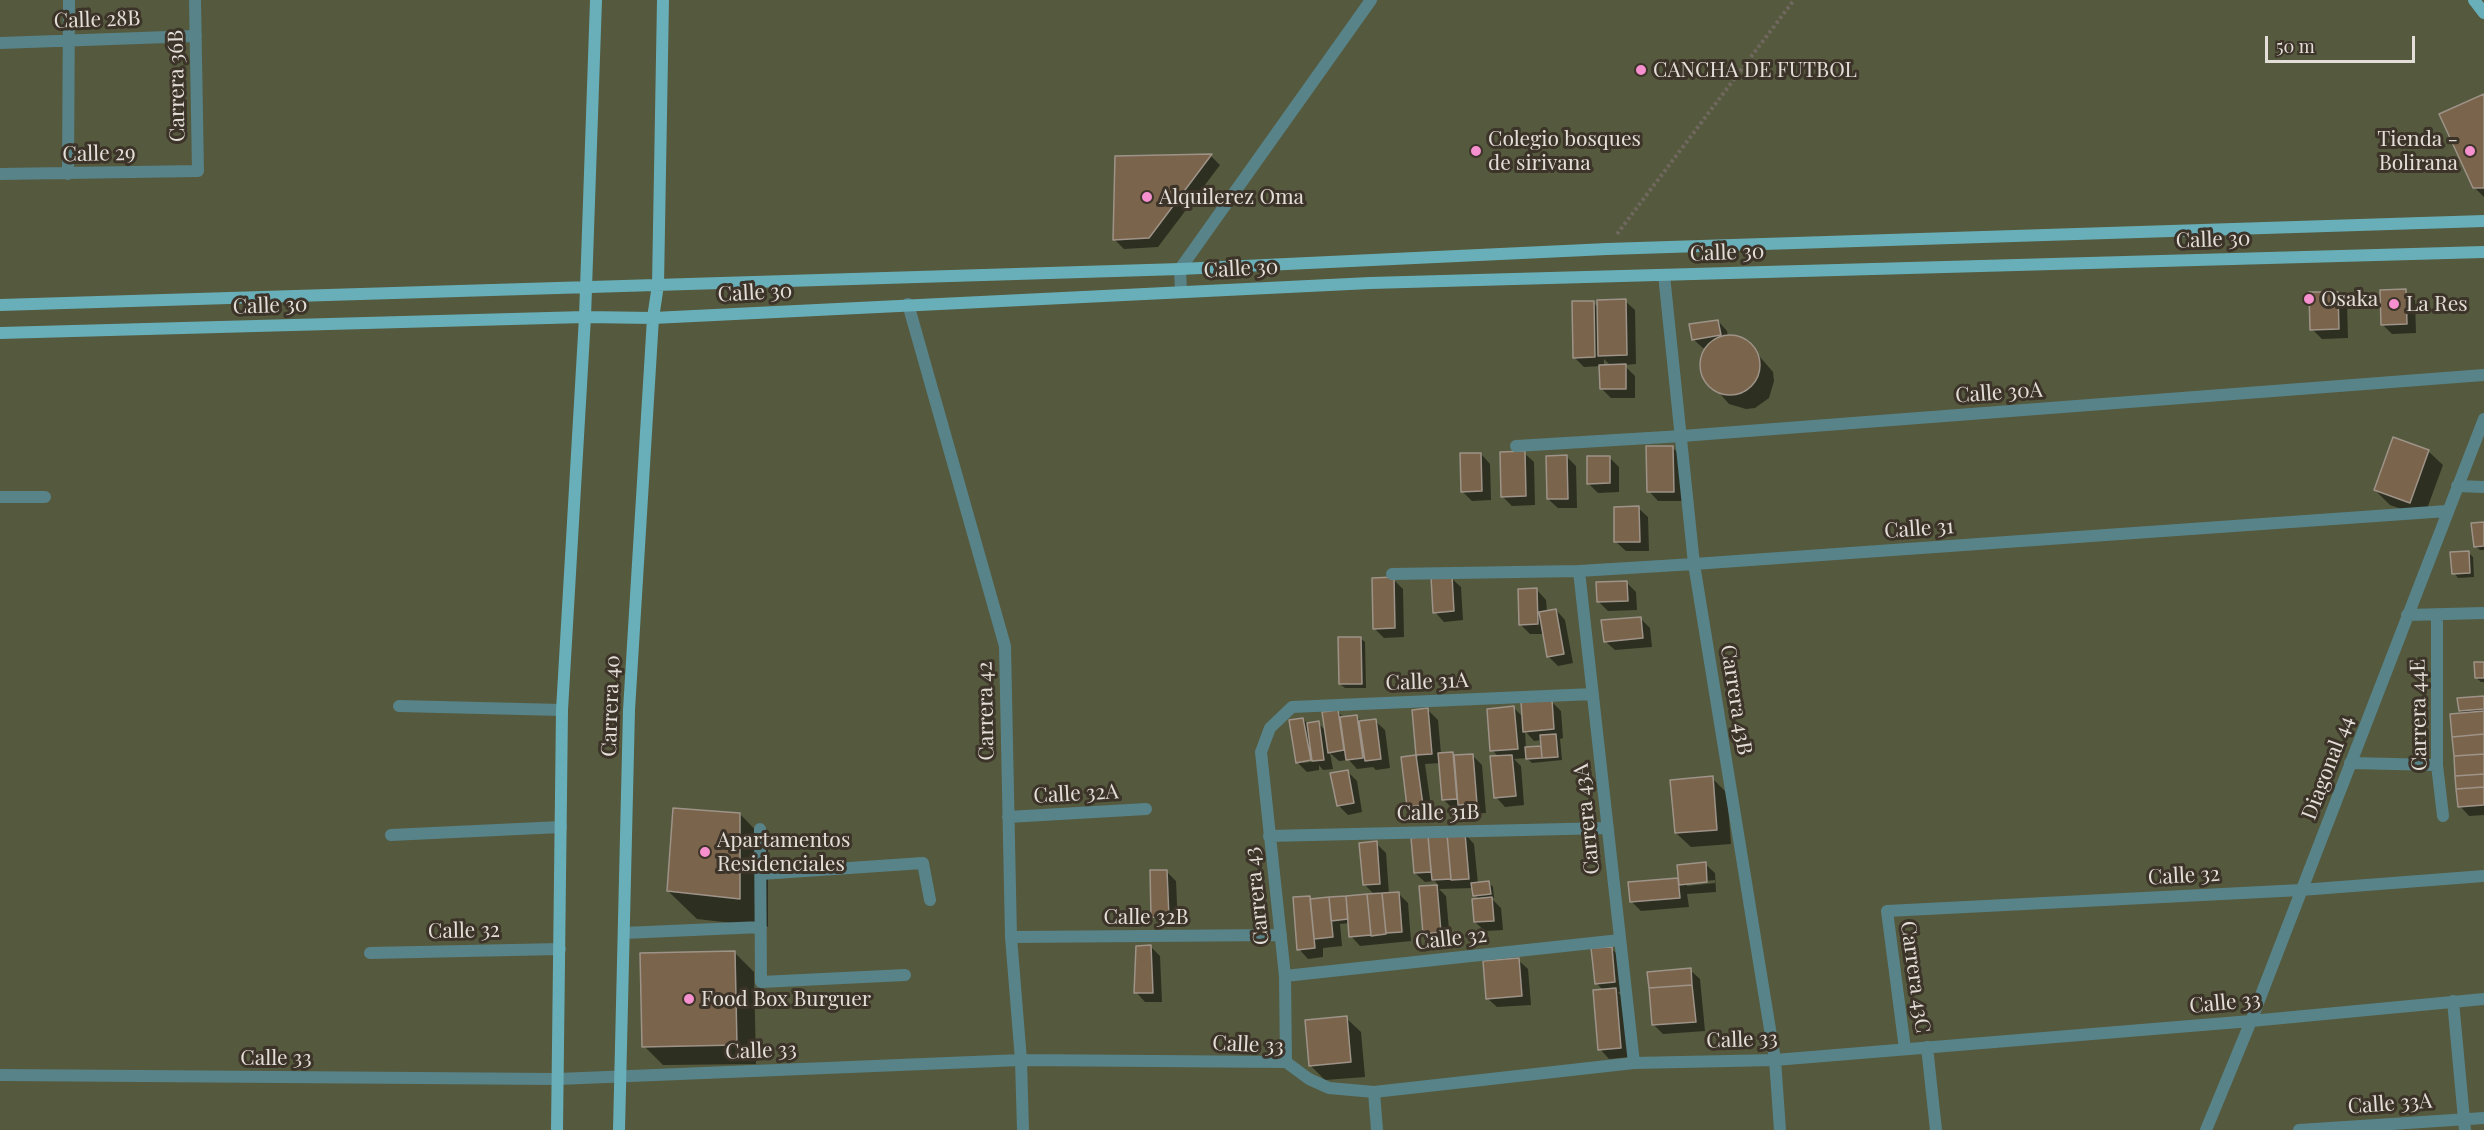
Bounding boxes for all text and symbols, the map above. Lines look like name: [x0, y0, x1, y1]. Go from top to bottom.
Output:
street label: Calle 28B: [53, 6, 141, 34]
scale bar: [2268, 24, 2418, 62]
street label: Carrera 36B: [163, 30, 191, 142]
text: 50 m: [2276, 34, 2315, 58]
place label: CANCHA DE FUTBOL: [1653, 57, 1857, 83]
marker: CANCHA DE FUTBOL: [1634, 63, 1648, 77]
place label: Colegio bosques de sirivana: [1488, 126, 1641, 176]
place label: Tienda - Bolirana: [2377, 126, 2458, 176]
street label: Calle 29: [62, 141, 136, 167]
marker: Colegio bosques de sirivana: [1469, 144, 1483, 158]
marker: Tienda - Bolirana: [2463, 144, 2477, 158]
place label: Alquilerez Oma: [1159, 184, 1304, 210]
marker: Alquilerez Oma: [1140, 190, 1154, 204]
street label: Calle 30: [2175, 226, 2251, 254]
street label: Calle 30: [1689, 239, 1765, 267]
street label: Calle 30: [1203, 254, 1279, 284]
street label: Calle 30: [717, 278, 793, 308]
place label: Osaka: [2321, 286, 2378, 312]
place label: La Res: [2406, 291, 2468, 317]
street label: Calle 30: [232, 292, 308, 320]
marker: Osaka: [2302, 292, 2316, 306]
marker: La Res: [2387, 297, 2401, 311]
street label: Calle 30A: [1954, 377, 2044, 409]
street label: Calle 31: [1883, 514, 1955, 544]
street label: Carrera 43B: [1715, 643, 1757, 757]
street label: Carrera 40: [597, 655, 625, 757]
street label: Carrera 44E: [2405, 659, 2433, 771]
street label: Carrera 42: [973, 661, 999, 761]
street label: Calle 31A: [1385, 668, 1469, 696]
street label: Diagonal 44: [2297, 713, 2359, 823]
street label: Carrera 43A: [1569, 762, 1605, 876]
street label: Calle 32A: [1033, 779, 1119, 809]
street label: Calle 31B: [1396, 800, 1480, 826]
place label: Apartamentos Residenciales: [717, 827, 850, 877]
marker: Apartamentos Residenciales: [698, 845, 712, 859]
street label: Carrera 43: [1239, 846, 1275, 946]
street label: Calle 32: [2147, 862, 2221, 890]
street label: Calle 32B: [1103, 904, 1189, 930]
street label: Calle 32: [428, 918, 500, 944]
street label: Carrera 43C: [1895, 919, 1935, 1035]
street label: Calle 32: [1414, 923, 1488, 955]
place label: Food Box Burguer: [701, 986, 871, 1012]
street label: Calle 33: [2188, 987, 2262, 1019]
marker: Food Box Burguer: [682, 992, 696, 1006]
street label: Calle 33: [1706, 1026, 1778, 1054]
street label: Calle 33: [1212, 1031, 1284, 1059]
street label: Calle 33: [725, 1037, 797, 1065]
street label: Calle 33: [240, 1045, 312, 1071]
street label: Calle 33A: [2347, 1088, 2433, 1120]

